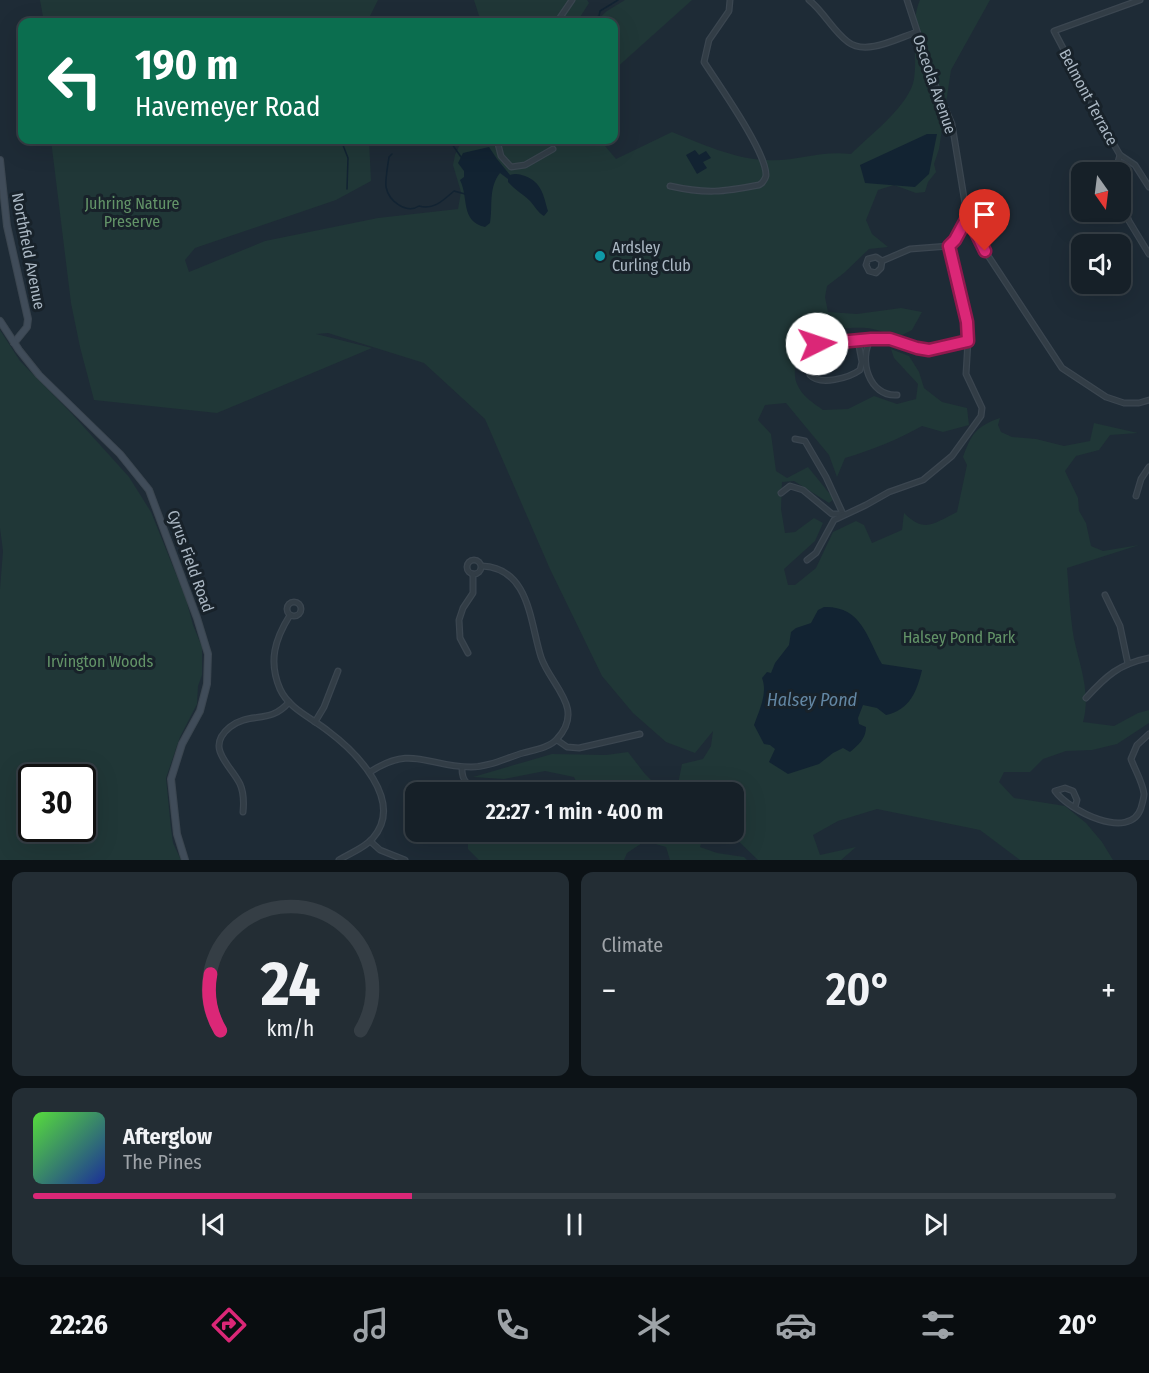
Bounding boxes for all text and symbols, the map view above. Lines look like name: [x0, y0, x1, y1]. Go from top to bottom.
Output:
street label: Osceola Avenue: [909, 32, 960, 136]
text: 190 m: [135, 40, 238, 90]
icon: left: [36, 42, 114, 120]
street label: Belmont Terrace: [1055, 46, 1122, 149]
text: Havemeyer Road: [135, 91, 320, 123]
north arrow: [1071, 162, 1131, 222]
map controls: [1071, 162, 1131, 294]
pin: [959, 189, 1010, 251]
street label: Northfield Avenue: [8, 191, 49, 311]
park label: Juhring Nature Preserve: [85, 194, 179, 231]
icon: arrive: [968, 198, 1001, 231]
button: sound: [1071, 234, 1131, 294]
place label: Ardsley Curling Club: [612, 238, 691, 275]
marker: Ardsley Curling Club: [593, 249, 607, 263]
position arrow: [785, 312, 849, 376]
street label: Cyrus Field Road: [163, 508, 218, 615]
park label: Halsey Pond Park: [903, 628, 1016, 647]
park label: Irvington Woods: [47, 652, 153, 671]
water label: Halsey Pond: [767, 689, 858, 711]
speed limit sign: 30: [18, 764, 96, 842]
text: 22:27 · 1 min · 400 m: [486, 798, 663, 825]
text: Climate: [602, 933, 663, 957]
text: 24: [259, 947, 320, 1022]
text: 20°: [826, 963, 892, 1017]
text: −: [602, 971, 616, 1011]
text: +: [1101, 971, 1116, 1011]
text: km/h: [266, 1016, 314, 1042]
text: Afterglow: [123, 1123, 212, 1150]
text: The Pines: [123, 1150, 202, 1174]
icon: previous: [197, 1208, 230, 1241]
icon: pause: [558, 1208, 591, 1241]
icon: next: [919, 1208, 952, 1241]
icon: directions: [208, 1304, 250, 1346]
icon: music: [350, 1304, 392, 1346]
icon: phone: [491, 1304, 533, 1346]
icon: climate: [633, 1304, 675, 1346]
icon: car: [775, 1304, 817, 1346]
icon: filters: [917, 1304, 959, 1346]
text: 22:26: [50, 1309, 108, 1341]
text: 20°: [1059, 1309, 1099, 1341]

